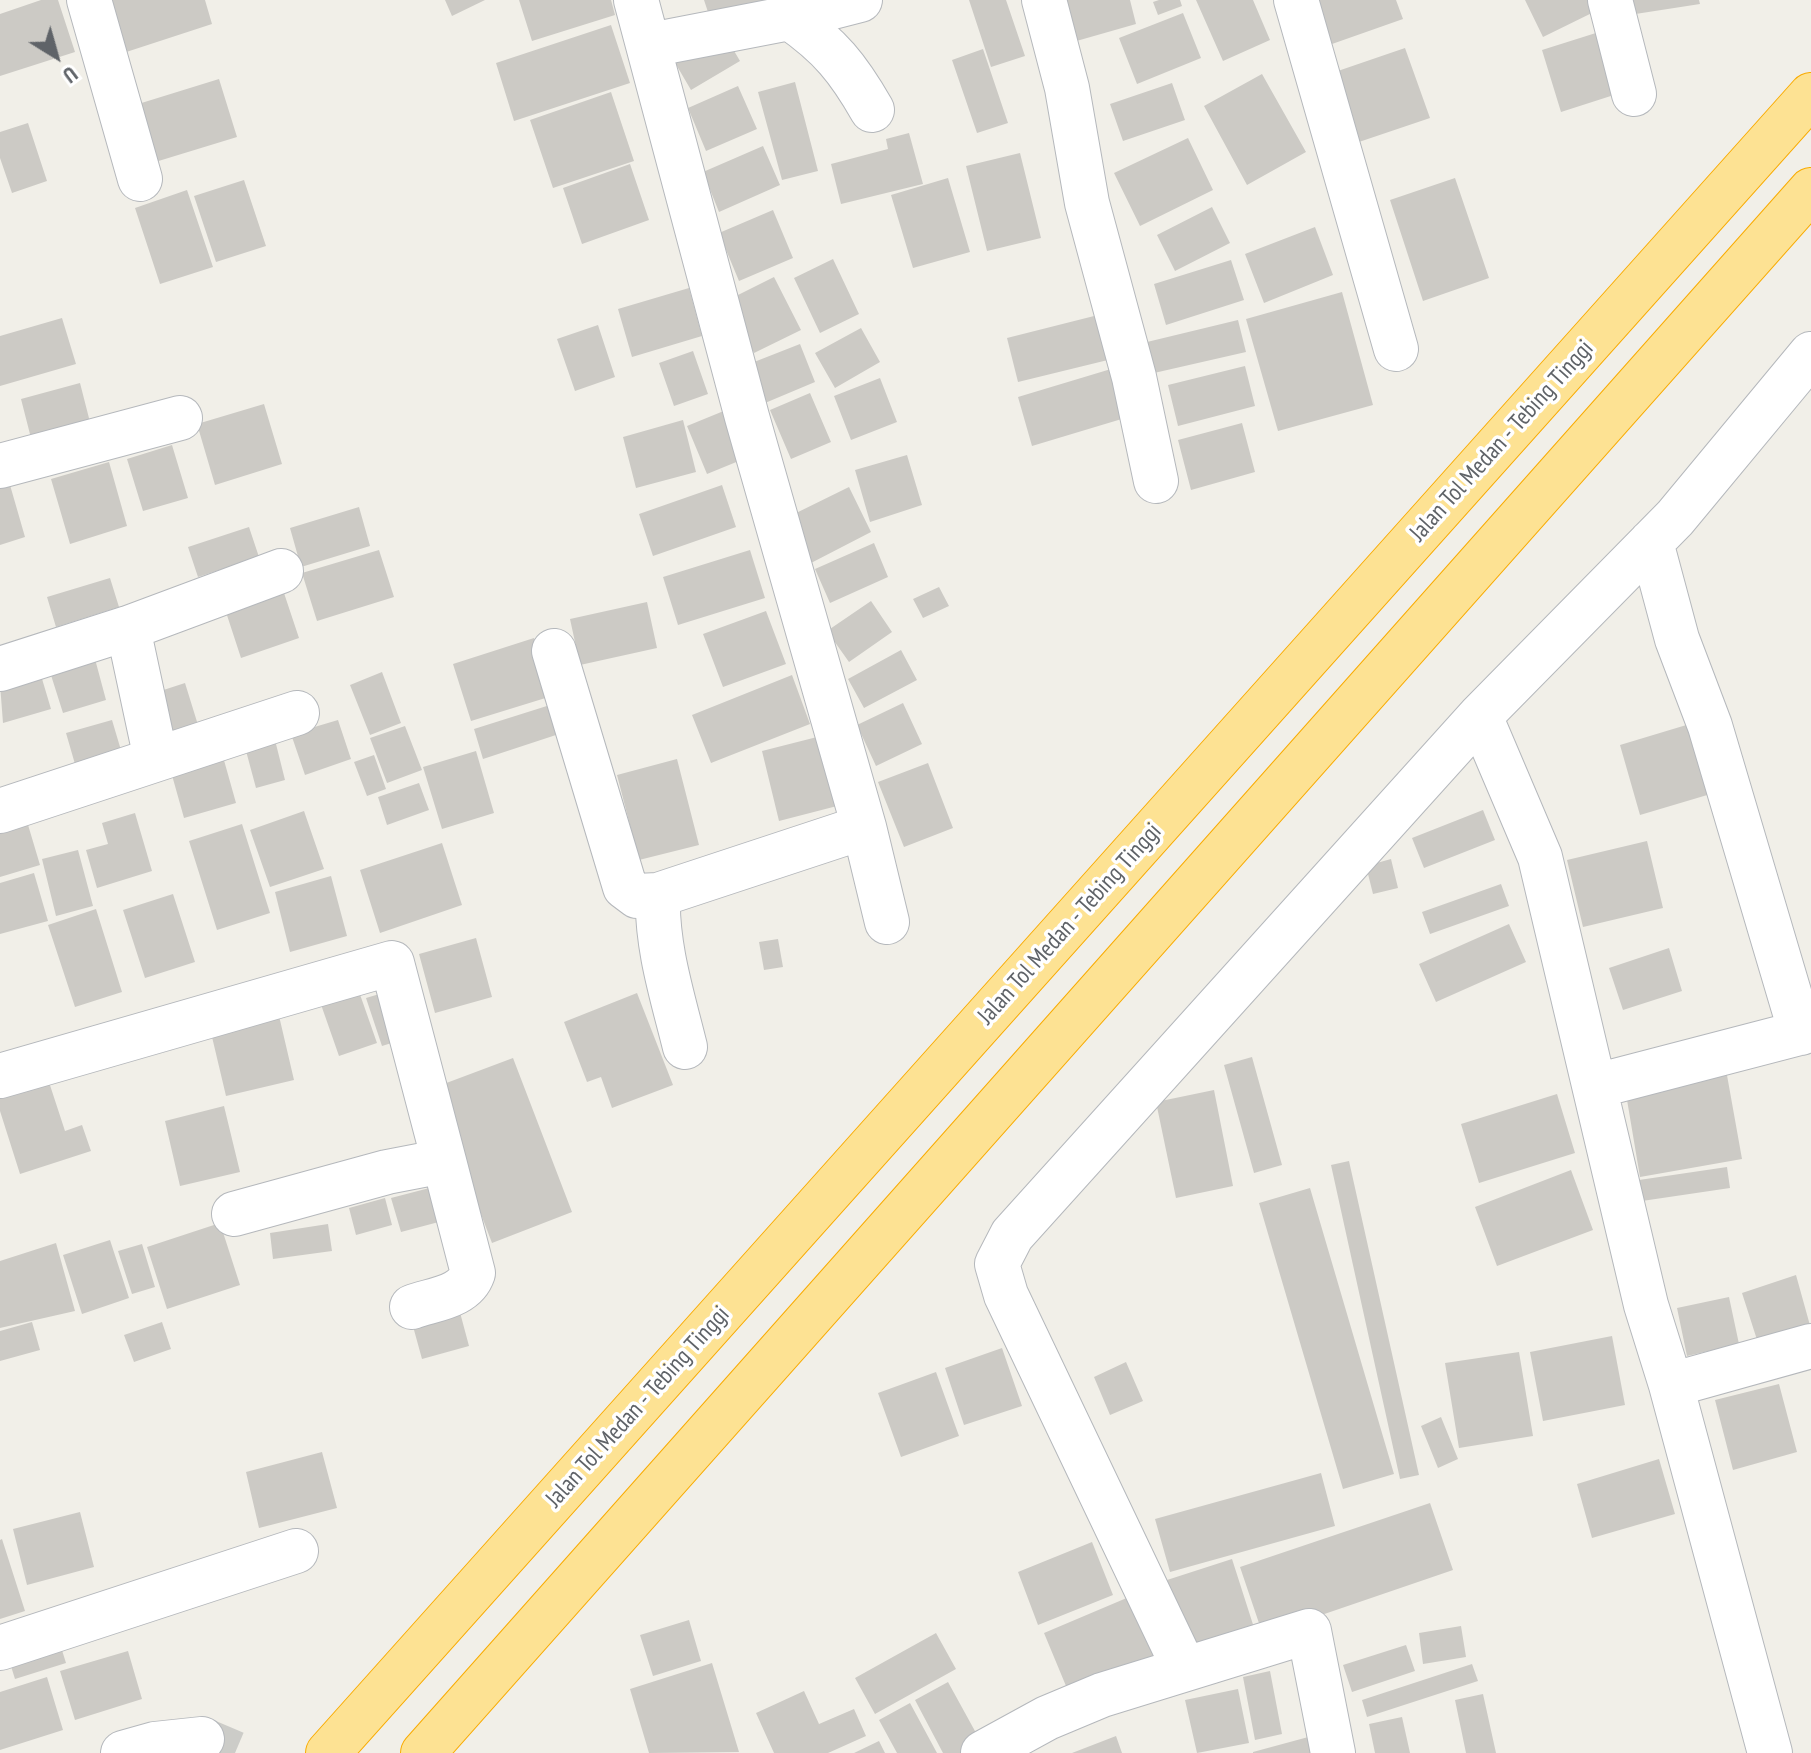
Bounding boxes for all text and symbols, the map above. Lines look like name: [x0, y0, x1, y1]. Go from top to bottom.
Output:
north arrow: [16, 16, 96, 96]
text: U: [57, 61, 83, 90]
street label: Jalan Tol Medan - Tebing Tinggi: [1404, 335, 1600, 547]
street label: Jalan Tol Medan - Tebing Tinggi: [972, 818, 1168, 1030]
street label: Jalan Tol Medan - Tebing Tinggi: [540, 1301, 736, 1513]

